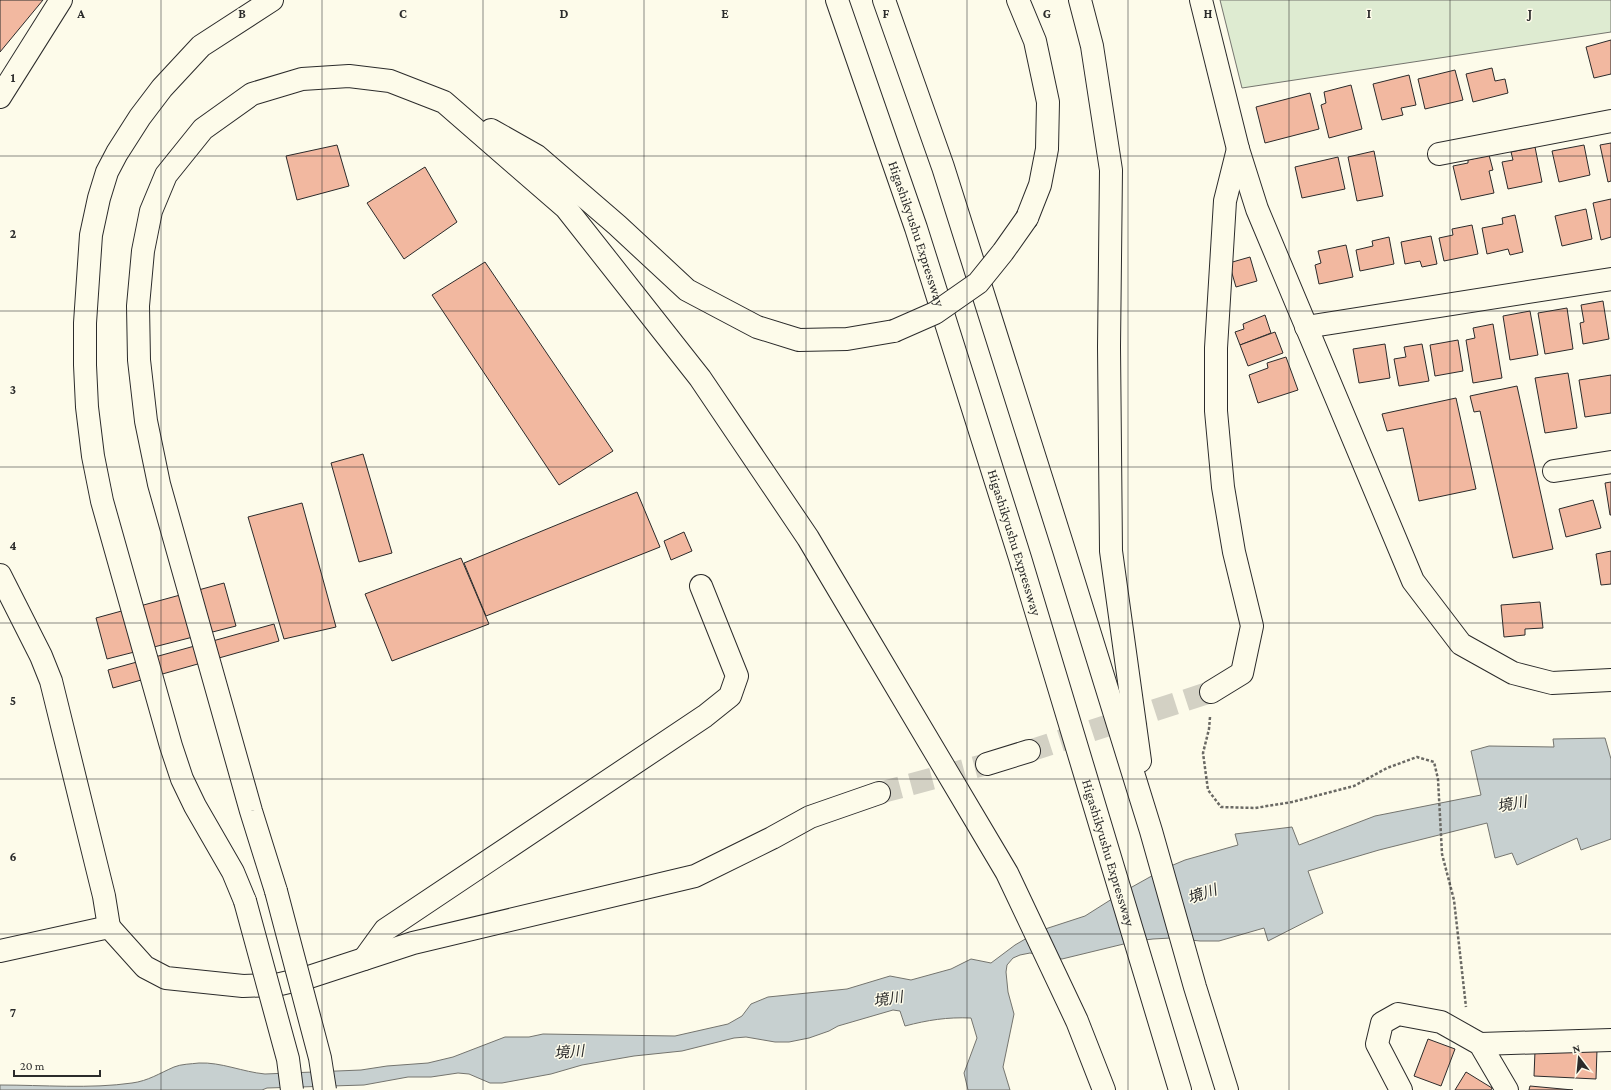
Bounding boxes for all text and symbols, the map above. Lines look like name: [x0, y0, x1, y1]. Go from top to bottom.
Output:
text: A: [76, 6, 85, 21]
text: B: [238, 6, 246, 21]
text: C: [399, 6, 407, 21]
text: D: [560, 6, 569, 21]
text: E: [721, 6, 729, 21]
text: F: [883, 6, 890, 21]
text: G: [1043, 6, 1051, 21]
text: H: [1204, 6, 1213, 21]
text: I: [1367, 6, 1371, 21]
text: J: [1526, 6, 1532, 21]
text: 1: [11, 70, 16, 85]
street label: Higashikyushu Expressway: [885, 159, 948, 309]
text: 2: [10, 226, 17, 241]
text: 3: [10, 382, 16, 397]
street label: Higashikyushu Expressway: [985, 467, 1045, 618]
text: 4: [9, 538, 17, 553]
text: 5: [10, 693, 16, 708]
street label: Higashikyushu Expressway: [1079, 777, 1138, 928]
water label: 境川: [1496, 793, 1530, 814]
text: 6: [9, 849, 17, 864]
water label: 境川: [1185, 881, 1221, 906]
water label: 境川: [872, 988, 906, 1009]
text: 7: [10, 1005, 16, 1020]
north arrow: [1559, 1038, 1599, 1078]
text: N: [1571, 1041, 1582, 1055]
water label: 境川: [553, 1043, 587, 1061]
scale bar: [14, 1052, 100, 1078]
text: 20 m: [20, 1059, 45, 1073]

